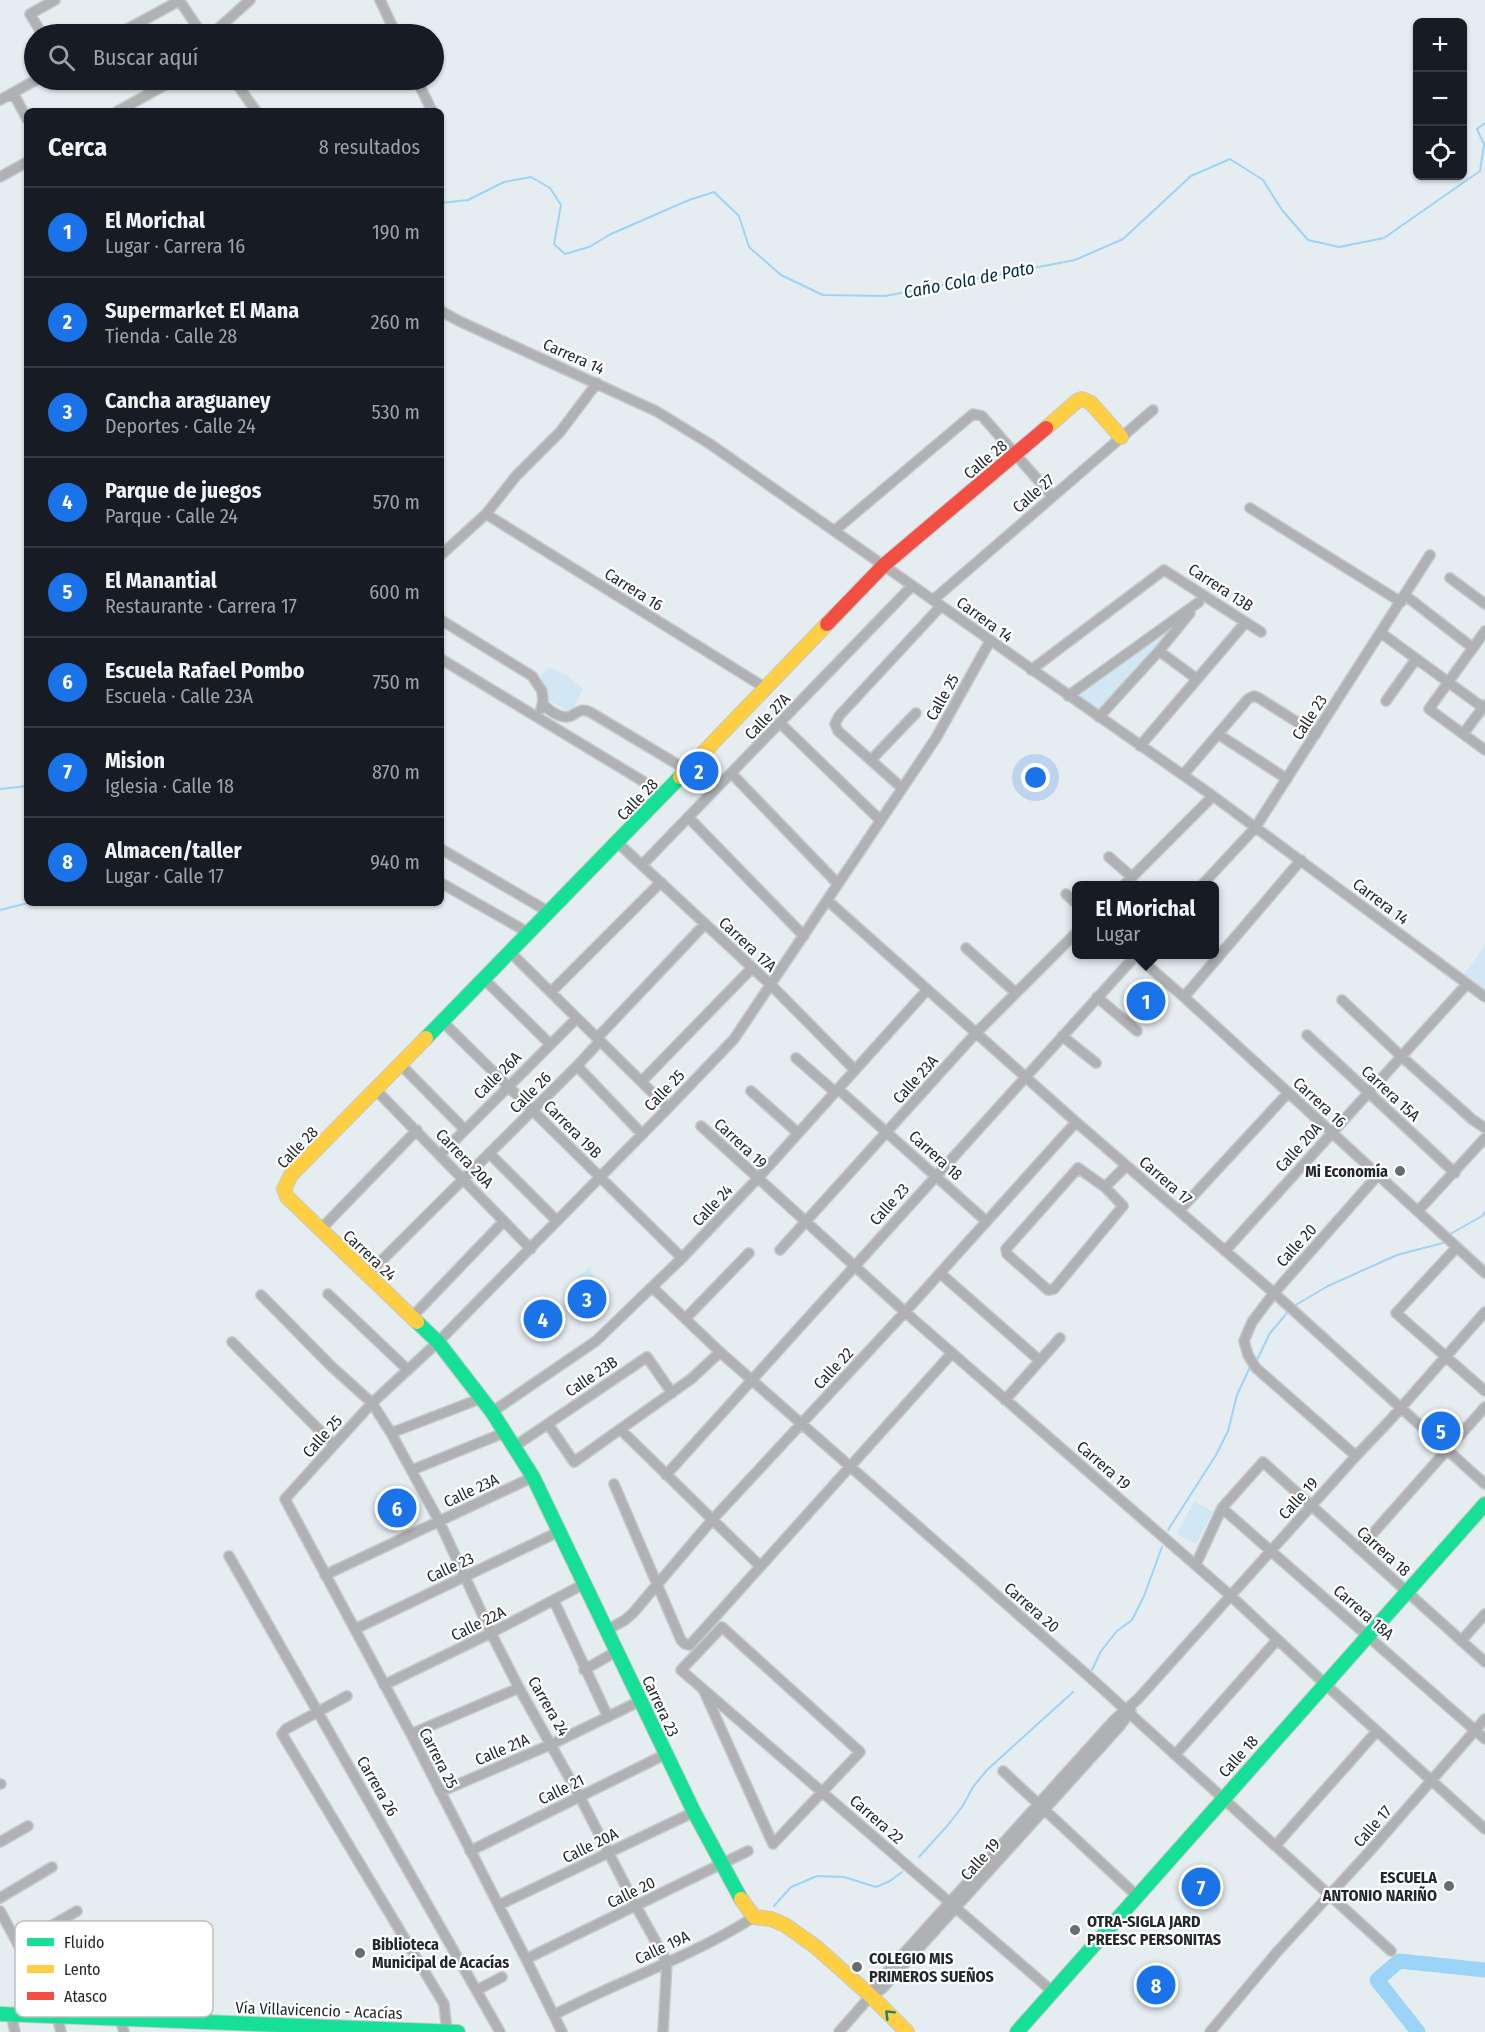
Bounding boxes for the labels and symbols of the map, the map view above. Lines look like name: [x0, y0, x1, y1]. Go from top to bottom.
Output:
water label: Caño Cola de Pato: [902, 257, 1036, 303]
street label: Carrera 14: [540, 335, 608, 378]
street label: Calle 28: [960, 436, 1011, 483]
street label: Calle 27: [1009, 470, 1058, 517]
street label: Carrera 13B: [1185, 559, 1257, 615]
street label: Carrera 16: [601, 564, 667, 615]
street label: Carrera 14: [953, 593, 1017, 646]
street label: Calle 25: [922, 671, 963, 724]
street label: Calle 27A: [741, 689, 794, 743]
street label: Calle 23: [1288, 691, 1331, 743]
pin: 2: [680, 748, 718, 794]
your location: [1021, 763, 1050, 792]
street label: Calle 28: [613, 774, 662, 824]
street label: Carrera 14: [1349, 874, 1413, 929]
street label: Carrera 17A: [715, 913, 781, 976]
pin: 1: [1126, 978, 1166, 1024]
street label: Calle 26A: [470, 1047, 525, 1103]
street label: Calle 23A: [889, 1051, 942, 1107]
street label: Carrera 15A: [1357, 1061, 1424, 1126]
street label: Calle 25: [640, 1066, 689, 1115]
street label: Calle 26: [506, 1068, 555, 1117]
street label: Carrera 16: [1289, 1073, 1350, 1132]
street label: Carrera 19B: [540, 1097, 606, 1162]
street label: Carrera 19: [710, 1114, 771, 1173]
street label: Calle 20A: [1271, 1118, 1326, 1176]
street label: Calle 28: [273, 1122, 322, 1172]
street label: Carrera 20A: [432, 1125, 498, 1192]
street label: Carrera 18: [905, 1126, 966, 1184]
street label: Carrera 17: [1135, 1152, 1196, 1209]
place label: Mi Economía: [1305, 1162, 1388, 1181]
marker: Mi Economía: [1393, 1164, 1407, 1178]
street label: Calle 23: [866, 1179, 913, 1229]
street label: Calle 24: [688, 1181, 737, 1230]
street label: Calle 20: [1272, 1220, 1321, 1271]
street label: Carrera 24: [339, 1226, 400, 1285]
pin: 3: [568, 1276, 606, 1322]
pin: 4: [524, 1296, 562, 1342]
street label: Calle 22: [809, 1344, 857, 1393]
street label: Calle 23B: [562, 1352, 621, 1401]
pin: 5: [1422, 1408, 1460, 1454]
street label: Calle 25: [299, 1411, 346, 1461]
street label: Carrera 19: [1073, 1437, 1135, 1494]
street label: Calle 23A: [441, 1469, 502, 1511]
street label: Calle 19: [1275, 1473, 1322, 1523]
pin: 6: [378, 1486, 416, 1530]
street label: Carrera 18: [1353, 1522, 1414, 1580]
street label: Calle 23: [424, 1548, 477, 1587]
street label: Carrera 20: [1000, 1578, 1063, 1636]
street label: Carrera 18A: [1330, 1581, 1398, 1644]
street label: Calle 22A: [448, 1602, 509, 1645]
street label: Carrera 24: [524, 1673, 573, 1740]
street label: Carrera 23: [638, 1673, 683, 1740]
street label: Carrera 25: [415, 1725, 462, 1792]
street label: Calle 21A: [472, 1729, 533, 1769]
street label: Calle 18: [1215, 1731, 1262, 1781]
street label: Carrera 26: [353, 1753, 402, 1820]
street label: Calle 21: [535, 1770, 587, 1809]
street label: Carrera 22: [846, 1791, 908, 1848]
street label: Calle 17: [1349, 1801, 1396, 1851]
street label: Calle 20A: [559, 1824, 622, 1867]
street label: Calle 19: [957, 1834, 1004, 1884]
pin: 7: [1182, 1864, 1220, 1910]
place label: ESCUELA ANTONIO NARIÑO: [1322, 1868, 1437, 1905]
street label: Calle 20: [604, 1873, 658, 1912]
marker: ESCUELA ANTONIO NARIÑO: [1442, 1879, 1456, 1893]
place label: OTRA-SIGLA JARD PREESC PERSONITAS: [1087, 1912, 1221, 1949]
legend: [15, 1921, 213, 2017]
marker: OTRA-SIGLA JARD PREESC PERSONITAS: [1068, 1923, 1082, 1937]
street label: Calle 19A: [632, 1926, 693, 1968]
text: Fluido: [64, 1933, 104, 1952]
place label: Biblioteca Municipal de Acacías: [372, 1935, 509, 1972]
marker: Biblioteca Municipal de Acacías: [353, 1946, 367, 1960]
place label: COLEGIO MIS PRIMEROS SUEÑOS: [869, 1949, 994, 1986]
text: Lento: [64, 1960, 100, 1979]
marker: COLEGIO MIS PRIMEROS SUEÑOS: [850, 1960, 864, 1974]
pin: 8: [1136, 1962, 1176, 2008]
text: Atasco: [64, 1987, 107, 2006]
street label: Vía Villavicencio - Acacías: [235, 1998, 403, 2023]
one-way arrow: [885, 2011, 896, 2021]

